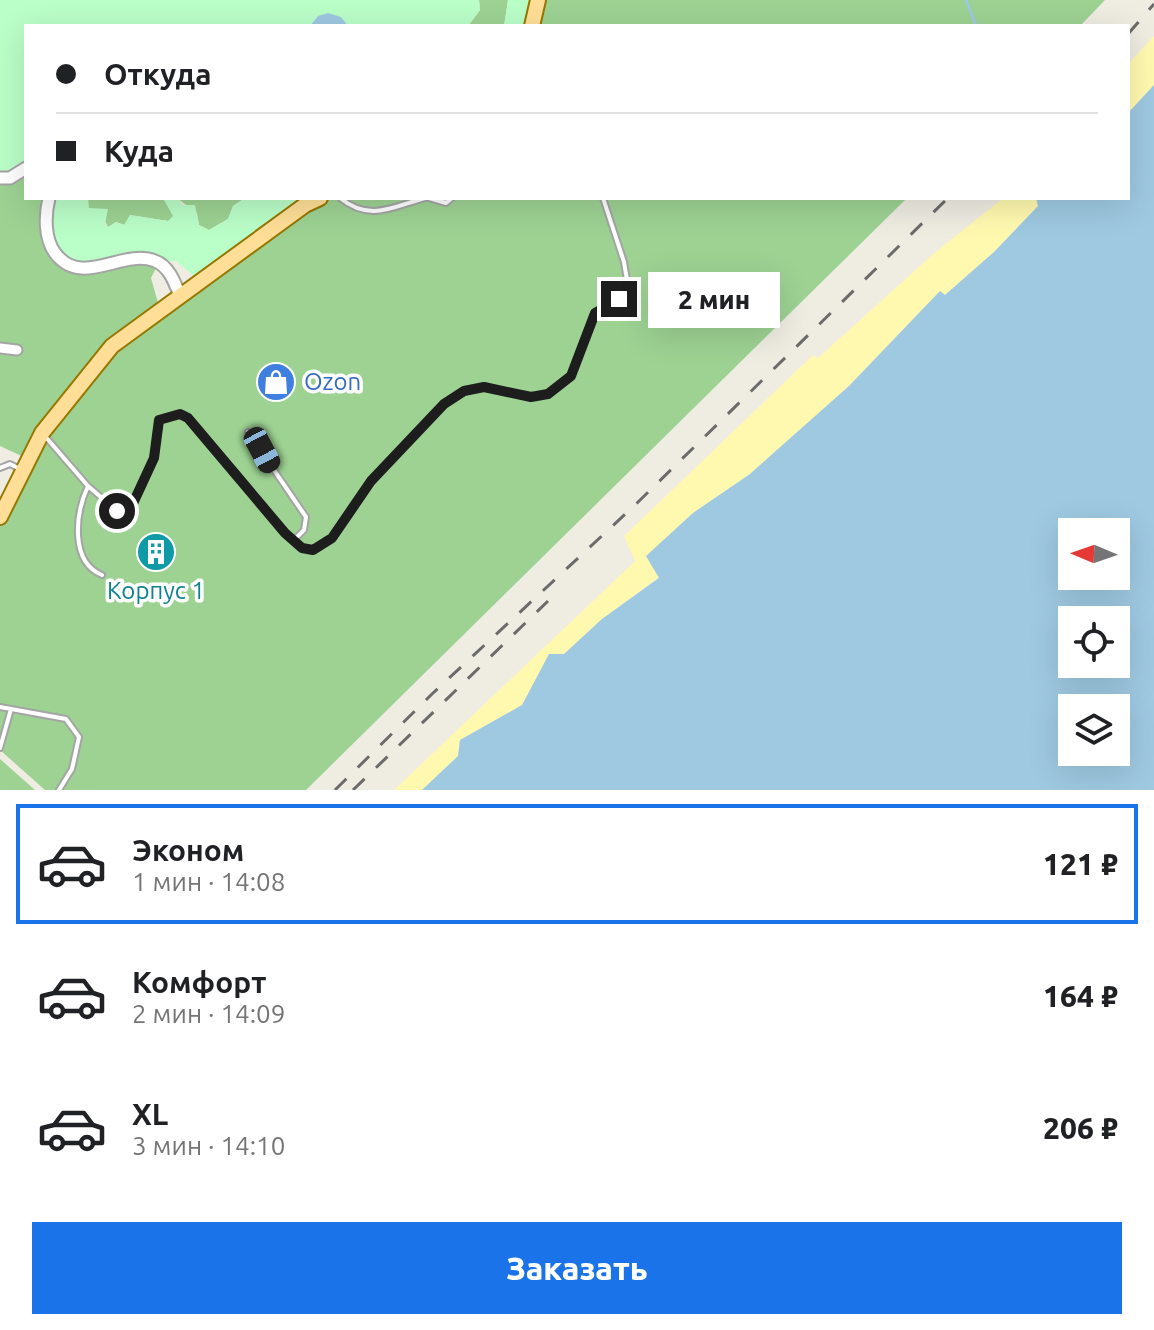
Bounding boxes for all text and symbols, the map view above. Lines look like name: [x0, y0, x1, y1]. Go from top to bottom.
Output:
text: Откуда: [104, 57, 212, 91]
text: Куда: [104, 134, 174, 168]
callout: 2 мин: [647, 271, 779, 327]
route end: [601, 281, 637, 317]
text: 2 мин: [678, 285, 750, 314]
shop icon: Ozon: [255, 361, 297, 403]
place label: Ozon: [304, 368, 361, 395]
car: [240, 423, 284, 477]
route start: [99, 493, 135, 529]
north arrow: [1058, 518, 1130, 590]
map controls: [1058, 518, 1130, 766]
building icon: Корпус 1: [135, 531, 177, 573]
place label: Корпус 1: [107, 577, 205, 604]
button: locate: [1058, 606, 1130, 678]
button: layers: [1058, 694, 1130, 766]
icon: car: [36, 828, 108, 900]
text: Эконом: [132, 833, 244, 867]
text: 121 ₽: [1043, 847, 1118, 881]
text: 1 мин · 14:08: [132, 867, 285, 896]
icon: car: [36, 960, 108, 1032]
text: Комфорт: [132, 965, 266, 999]
text: 164 ₽: [1043, 979, 1118, 1013]
text: 2 мин · 14:09: [132, 999, 285, 1028]
icon: car: [36, 1092, 108, 1164]
text: XL: [132, 1097, 168, 1131]
text: 206 ₽: [1043, 1111, 1118, 1145]
text: 3 мин · 14:10: [132, 1131, 285, 1160]
button: Заказать: [32, 1222, 1122, 1314]

